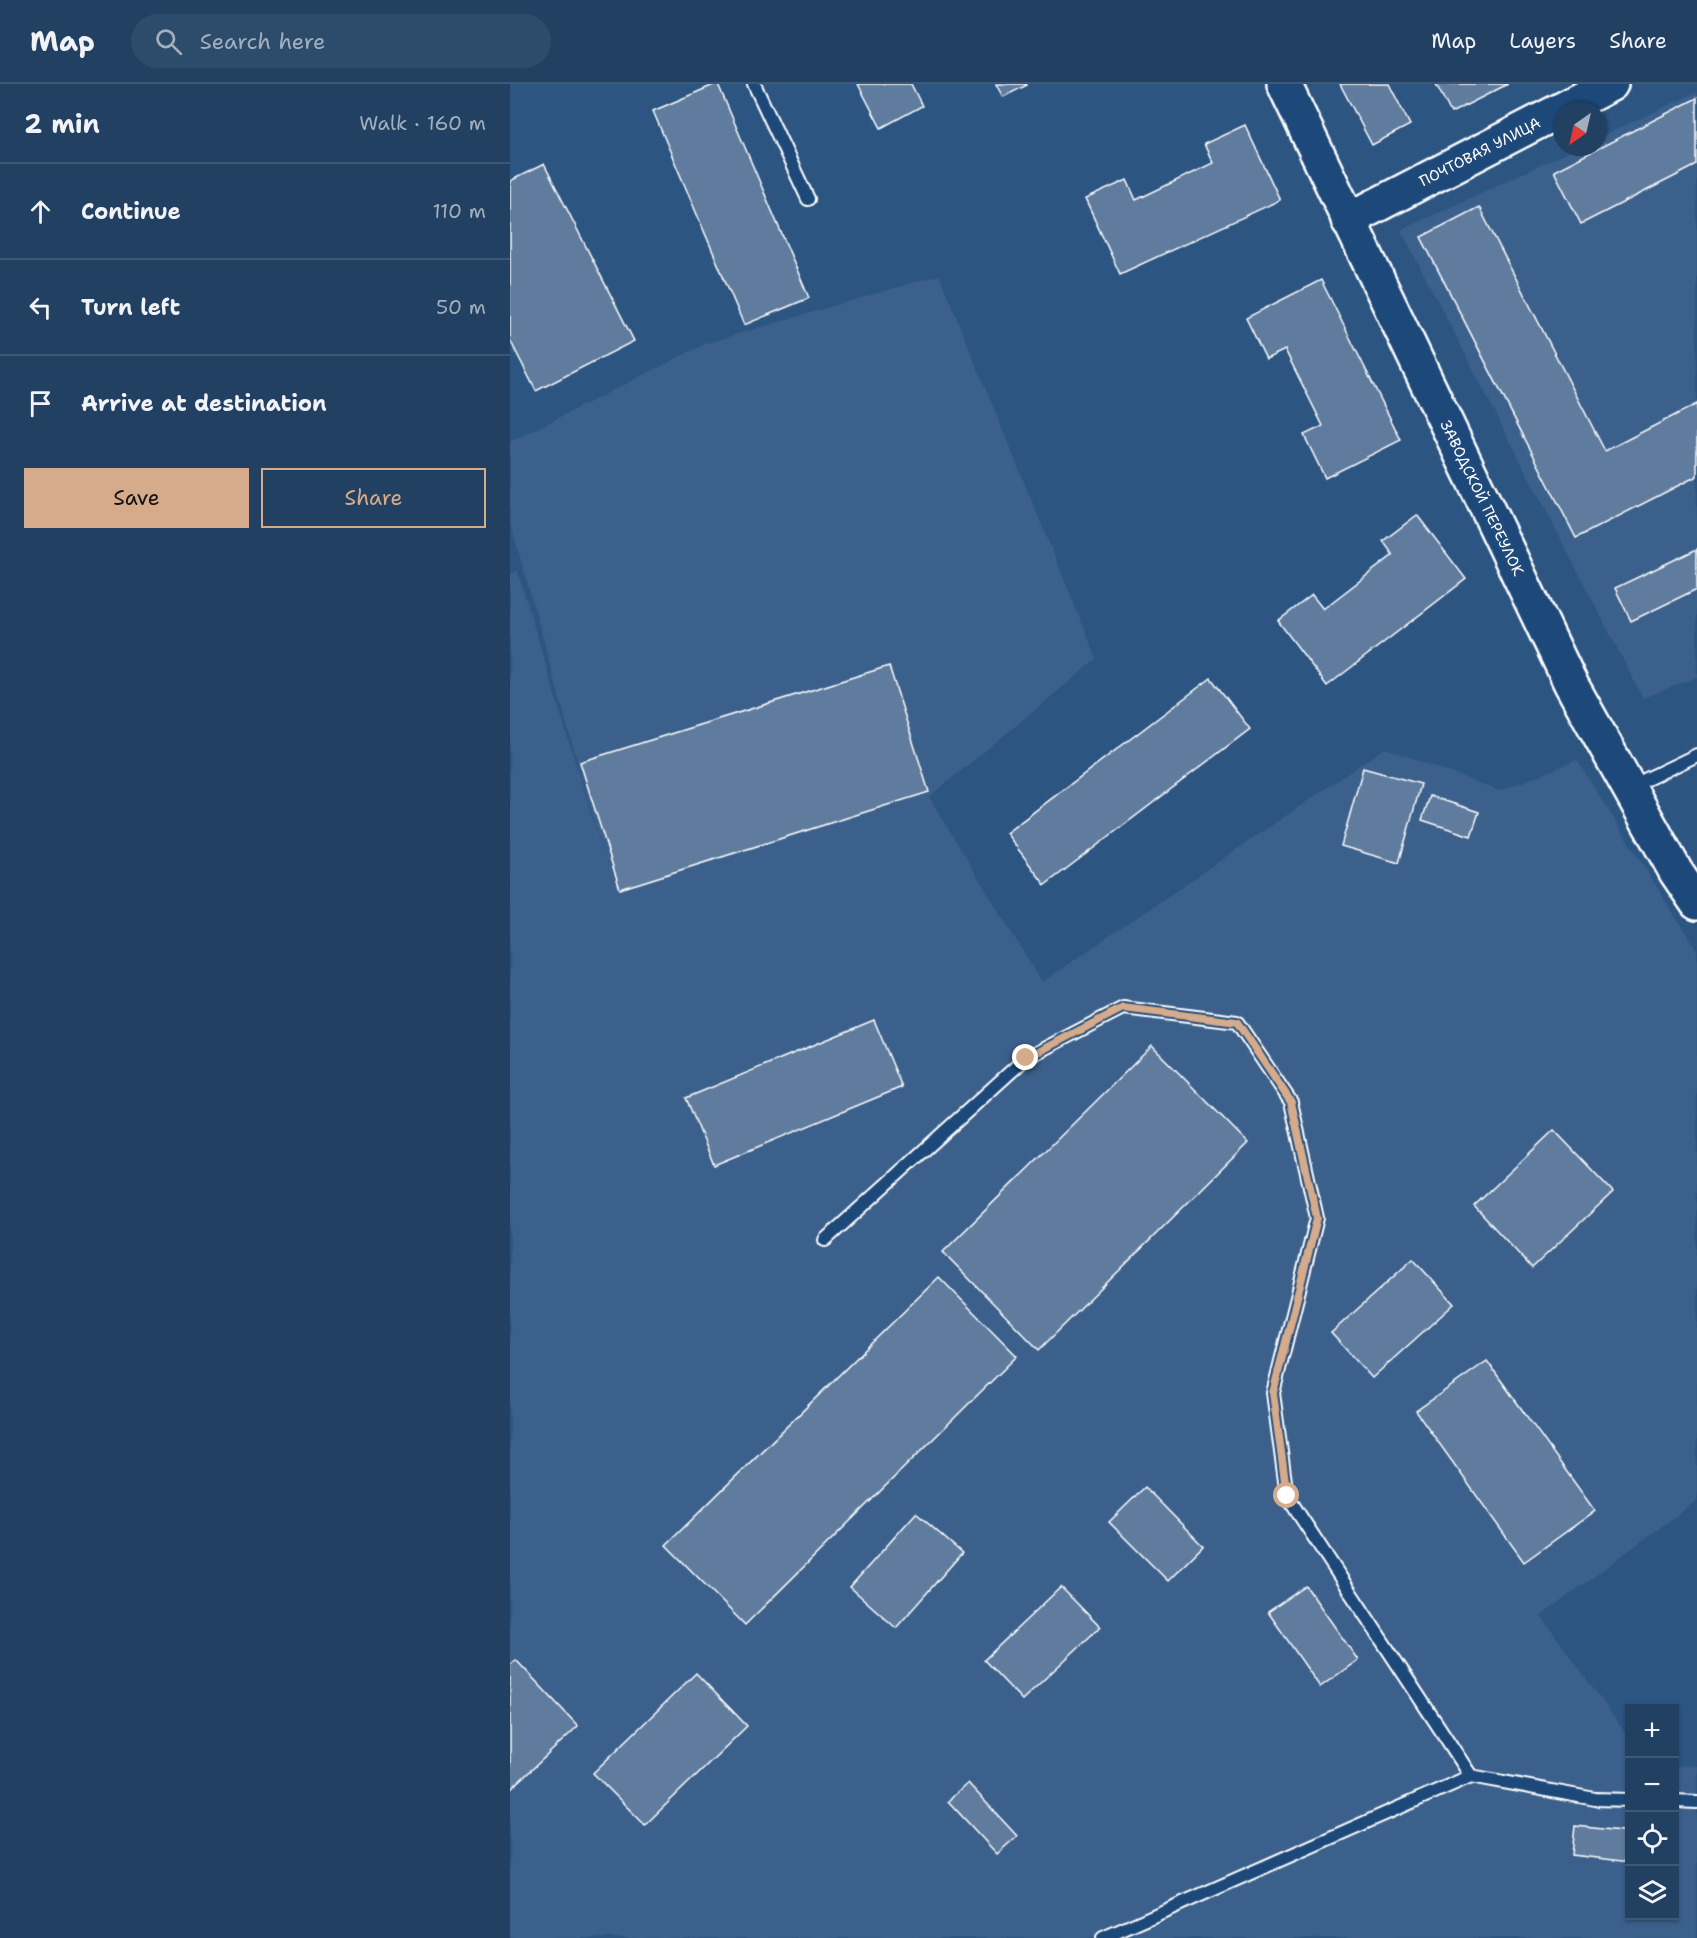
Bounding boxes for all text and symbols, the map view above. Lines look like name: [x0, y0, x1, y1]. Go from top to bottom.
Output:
search box: [131, 14, 551, 68]
text: Map: [30, 22, 95, 60]
icon: search: [152, 25, 185, 58]
text: Search here: [200, 27, 325, 56]
text: Map: [1431, 27, 1476, 55]
text: Layers: [1509, 27, 1576, 55]
text: Share: [1609, 27, 1667, 55]
north arrow: [1553, 102, 1607, 156]
text: 2 min: [24, 106, 100, 141]
text: Walk · 160 m: [359, 110, 486, 136]
street label: ПОЧТОВАЯ УЛИЦА: [1416, 113, 1544, 191]
icon: ahead: [24, 195, 57, 228]
text: Continue: [81, 197, 181, 226]
text: 110 m: [432, 198, 486, 224]
icon: left: [24, 291, 57, 324]
text: Turn left: [81, 293, 180, 322]
text: 50 m: [436, 294, 486, 320]
icon: arrive: [24, 387, 57, 420]
text: Arrive at destination: [81, 389, 327, 418]
street label: ЗАВОДСКОЙ ПЕРЕУЛОК: [1436, 416, 1529, 579]
button: Save: [24, 468, 249, 528]
button: Share: [261, 468, 486, 528]
route end: [1012, 1044, 1038, 1070]
route start: [1273, 1482, 1299, 1508]
map controls: [1625, 1704, 1679, 1920]
button: +: [1625, 1704, 1679, 1758]
button: −: [1625, 1758, 1679, 1812]
button: locate: [1625, 1812, 1679, 1866]
button: layers: [1625, 1866, 1679, 1920]

